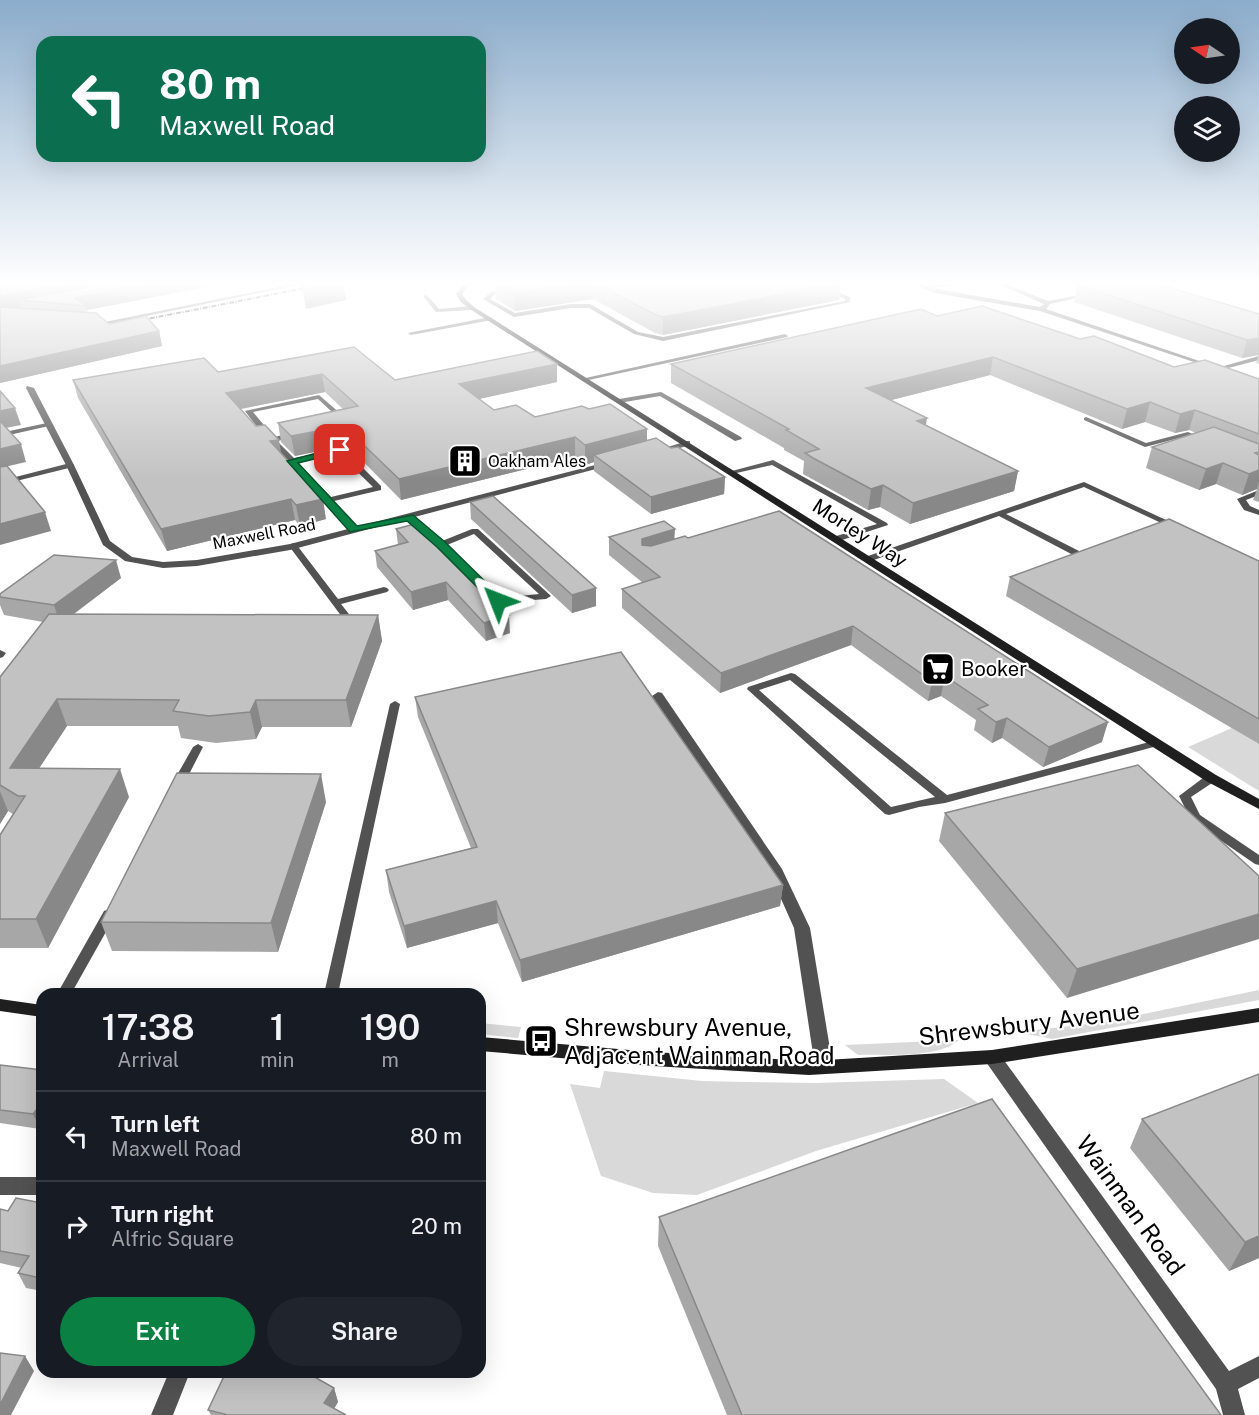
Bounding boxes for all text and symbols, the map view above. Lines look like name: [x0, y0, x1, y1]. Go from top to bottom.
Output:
north arrow: [1174, 18, 1240, 84]
map controls: [1174, 18, 1240, 162]
text: 80 m: [159, 59, 261, 108]
icon: left: [60, 60, 138, 138]
button: layers: [1174, 96, 1240, 162]
text: Maxwell Road: [159, 109, 335, 141]
pin: [314, 424, 365, 475]
icon: arrive: [323, 433, 356, 466]
building icon: Oakham Ales: [447, 443, 483, 479]
place label: Oakham Ales: [488, 452, 586, 471]
street label: Morley Way: [808, 493, 912, 573]
street label: Maxwell Road: [211, 515, 317, 553]
position arrow: [466, 569, 530, 633]
supermarket icon: Booker: [920, 651, 956, 687]
place label: Booker: [961, 657, 1027, 681]
street label: Shrewsbury Avenue: [917, 996, 1141, 1050]
text: 17:38: [102, 1006, 195, 1048]
text: 1: [270, 1006, 285, 1048]
text: 190: [360, 1006, 420, 1048]
place label: Shrewsbury Avenue, Adjacent Wainman Road: [564, 1013, 835, 1069]
bus stop icon: Shrewsbury Avenue, Adjacent Wainman Road: [523, 1023, 559, 1059]
text: Arrival: [117, 1048, 179, 1072]
text: min: [260, 1048, 294, 1072]
text: m: [381, 1048, 399, 1072]
text: Turn left: [111, 1111, 200, 1137]
icon: left: [60, 1120, 93, 1153]
text: 80 m: [410, 1123, 462, 1149]
street label: Wainman Road: [1071, 1130, 1191, 1280]
text: Maxwell Road: [111, 1137, 242, 1161]
text: Turn right: [111, 1201, 214, 1227]
icon: right: [60, 1210, 93, 1243]
text: 20 m: [411, 1213, 462, 1239]
text: Alfric Square: [111, 1227, 234, 1251]
button: Exit: [60, 1297, 255, 1366]
button: Share: [267, 1297, 462, 1366]

